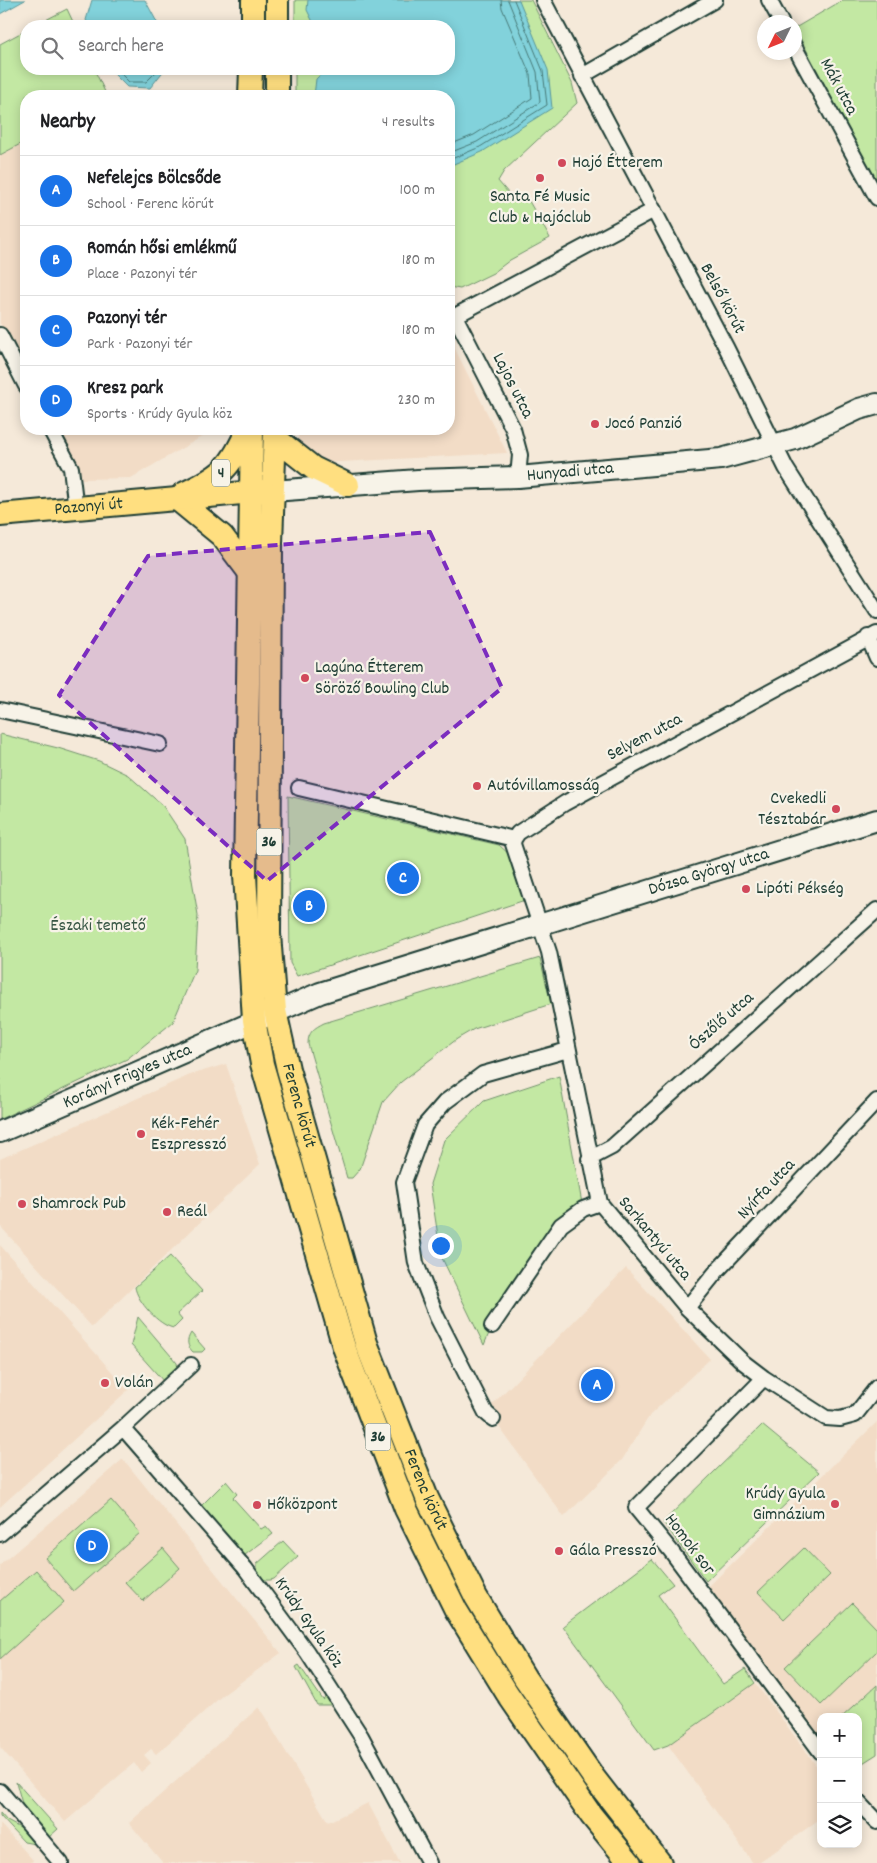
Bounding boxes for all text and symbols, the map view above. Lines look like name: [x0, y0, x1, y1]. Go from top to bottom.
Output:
north arrow: [757, 15, 802, 60]
search box: [20, 20, 455, 75]
icon: search: [38, 34, 66, 62]
text: Search here: [78, 34, 164, 61]
street label: Mák utca: [813, 54, 864, 120]
text: Nearby: [40, 108, 95, 138]
text: 4 results: [382, 111, 435, 134]
place label: Hajó Étterem: [572, 151, 663, 176]
marker: Hajó Étterem: [556, 157, 568, 169]
text: Nefelejcs Bölcsőde: [87, 166, 221, 193]
marker: Santa Fé Music Club & Hajóclub: [534, 172, 546, 184]
text: A: [52, 179, 60, 202]
text: 100 m: [399, 179, 435, 202]
place label: Santa Fé Music Club & Hajóclub: [489, 185, 591, 231]
text: School · Ferenc körút: [87, 193, 214, 216]
text: Román hősi emlékmű: [87, 236, 237, 263]
text: B: [52, 249, 60, 272]
text: 180 m: [402, 249, 435, 272]
street label: Belső körút: [693, 259, 751, 339]
text: Place · Pazonyi tér: [87, 263, 197, 286]
text: Pazonyi tér: [87, 306, 167, 333]
text: C: [52, 319, 60, 342]
text: 180 m: [402, 319, 435, 342]
text: Park · Pazonyi tér: [87, 333, 192, 356]
street label: Lajos utca: [485, 349, 539, 423]
text: Kresz park: [87, 376, 163, 403]
text: D: [52, 389, 60, 412]
text: 230 m: [398, 389, 435, 412]
text: Sports · Krúdy Gyula köz: [87, 403, 232, 426]
place label: Jocó Panzió: [605, 412, 682, 437]
marker: Jocó Panzió: [589, 418, 601, 430]
street label: Hunyadi utca: [526, 456, 615, 489]
road number: 4: [212, 459, 230, 486]
street label: Pazonyi út: [53, 491, 124, 523]
place label: Lagúna Étterem Söröző Bowling Club: [315, 656, 450, 702]
marker: Lagúna Étterem Söröző Bowling Club: [299, 672, 311, 684]
street label: Selyem utca: [603, 707, 688, 768]
place label: Autóvillamosság: [487, 774, 600, 799]
marker: Autóvillamosság: [471, 780, 483, 792]
place label: Cvekedli Tésztabár: [758, 787, 826, 833]
marker: Cvekedli Tésztabár: [830, 803, 842, 815]
road number: 36: [256, 829, 282, 856]
street label: Dózsa György utca: [645, 842, 773, 903]
pin: C: [387, 859, 419, 897]
place label: Lipóti Pékség: [756, 877, 844, 902]
marker: Lipóti Pékség: [740, 883, 752, 895]
pin: B: [293, 887, 325, 925]
park label: Északi temető: [50, 914, 147, 939]
street label: Ószőlő utca: [684, 986, 760, 1057]
street label: Korányi Frigyes utca: [59, 1037, 196, 1116]
street label: Ferenc körút: [275, 1061, 322, 1151]
place label: Kék-Fehér Eszpresszó: [151, 1112, 227, 1158]
marker: Kék-Fehér Eszpresszó: [135, 1128, 147, 1140]
street label: Nyírfa utca: [732, 1154, 802, 1226]
street label: Sarkantyú utca: [611, 1191, 697, 1287]
place label: Shamrock Pub: [32, 1192, 126, 1217]
marker: Shamrock Pub: [16, 1198, 28, 1210]
place label: Reál: [177, 1200, 208, 1225]
marker: Reál: [161, 1206, 173, 1218]
your location: [428, 1233, 454, 1259]
pin: A: [581, 1366, 613, 1404]
place label: Volán: [115, 1371, 153, 1396]
marker: Volán: [99, 1377, 111, 1389]
road number: 36: [366, 1424, 390, 1450]
street label: Ferenc körút: [396, 1445, 454, 1535]
place label: Krúdy Gyula Gimnázium: [746, 1482, 826, 1528]
place label: Hőközpont: [267, 1493, 338, 1518]
marker: Krúdy Gyula Gimnázium: [829, 1498, 841, 1510]
marker: Hőközpont: [251, 1499, 263, 1511]
street label: Homok sor: [658, 1509, 721, 1581]
pin: D: [76, 1527, 108, 1565]
place label: Gála Presszó: [569, 1539, 657, 1564]
marker: Gála Presszó: [553, 1545, 565, 1557]
street label: Krúdy Gyula köz: [267, 1572, 349, 1674]
map controls: [817, 1713, 862, 1848]
button: +: [817, 1713, 862, 1758]
button: −: [817, 1758, 862, 1803]
button: layers: [817, 1803, 862, 1848]

